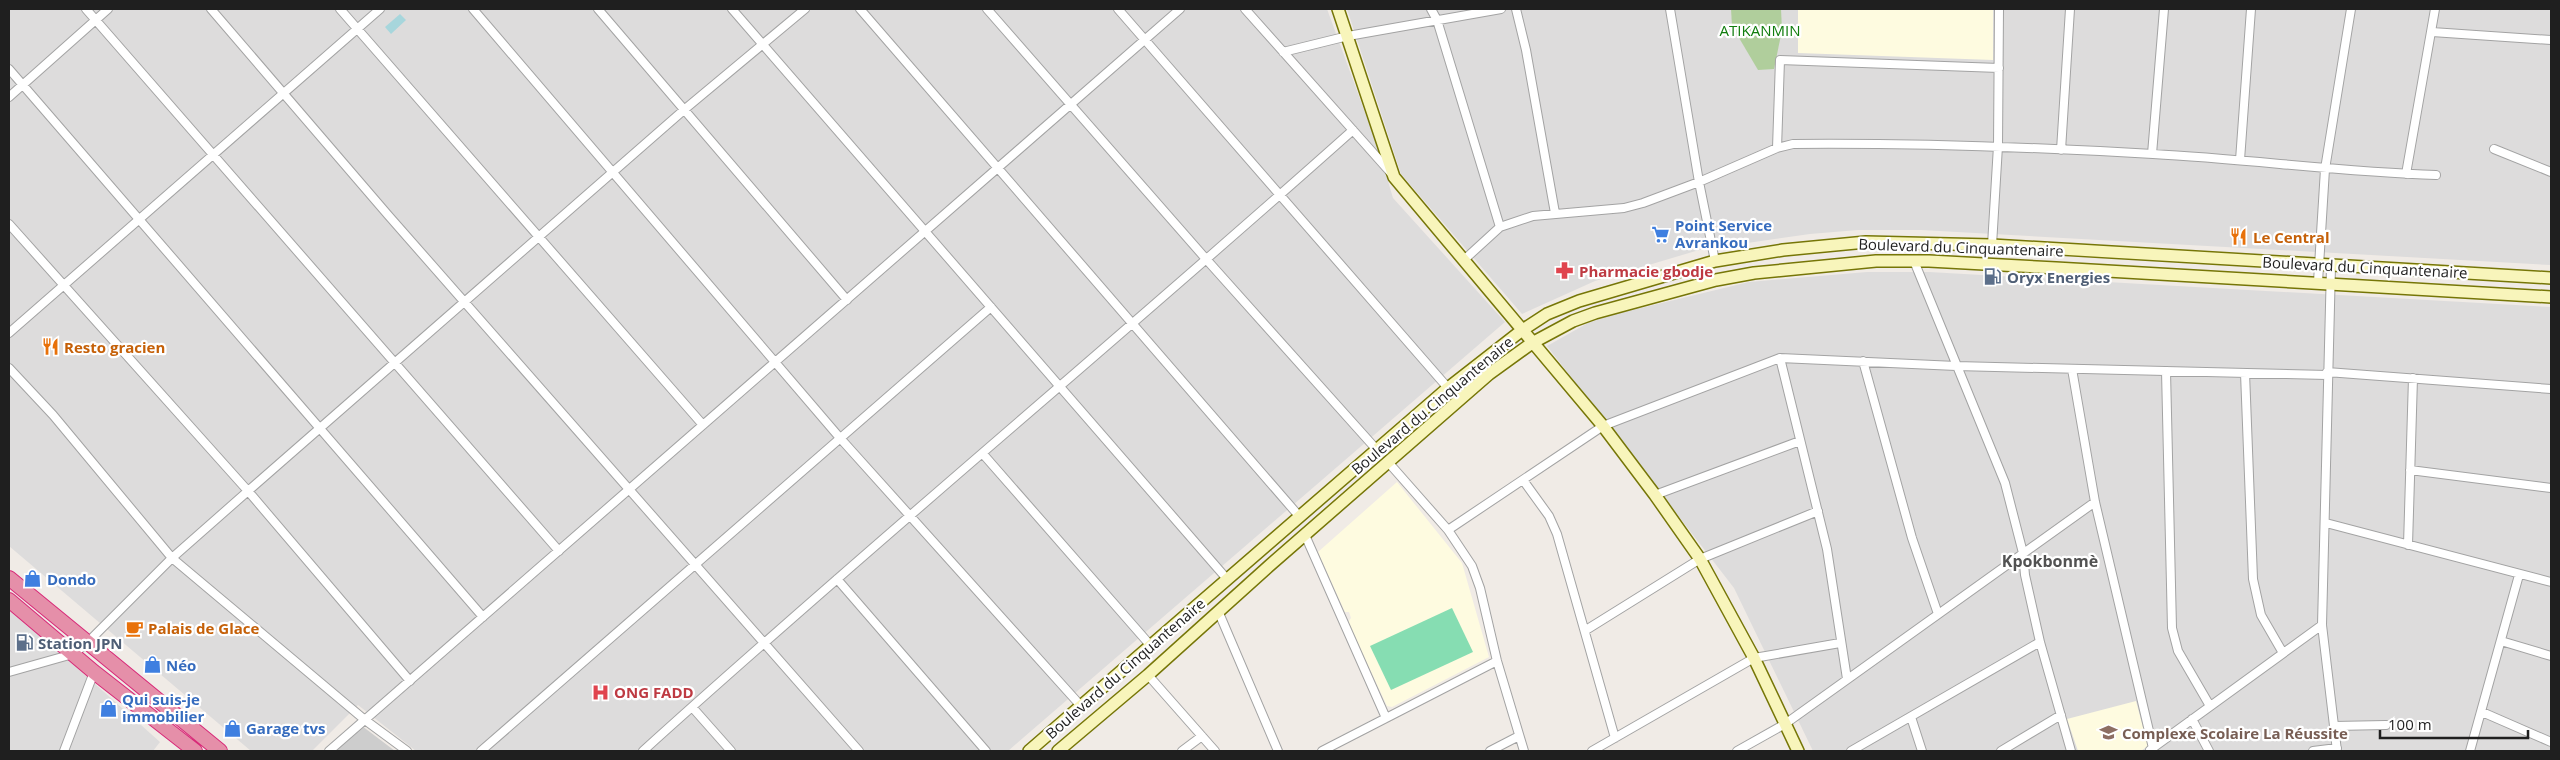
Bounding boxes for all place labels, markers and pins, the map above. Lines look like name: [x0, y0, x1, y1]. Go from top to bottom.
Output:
place label: Point Service Avrankou: [1675, 215, 1772, 252]
supermarket icon: Point Service Avrankou: [1651, 224, 1671, 244]
restaurant icon: Le Central: [2229, 227, 2249, 247]
place label: Le Central: [2253, 227, 2329, 247]
pharmacy icon: Pharmacie gbodje: [1555, 261, 1575, 281]
place label: Pharmacie gbodje: [1579, 261, 1713, 281]
fuel station icon: Oryx Energies: [1983, 267, 2003, 287]
place label: Oryx Energies: [2007, 267, 2110, 287]
restaurant icon: Resto gracien: [40, 337, 60, 357]
place label: Resto gracien: [64, 337, 165, 357]
shop icon: Dondo: [23, 569, 43, 589]
place label: Dondo: [47, 569, 96, 589]
cafe icon: Palais de Glace: [124, 618, 144, 638]
place label: Palais de Glace: [148, 618, 260, 638]
fuel station icon: Station JPN: [14, 633, 34, 653]
place label: Station JPN: [38, 633, 123, 653]
shop icon: Néo: [142, 655, 162, 675]
place label: Néo: [166, 655, 196, 675]
hospital icon: ONG FADD: [590, 682, 610, 702]
place label: ONG FADD: [614, 682, 694, 702]
place label: Qui suis-je immobilier: [122, 689, 204, 726]
shop icon: Qui suis-je immobilier: [98, 698, 118, 718]
shop icon: Garage tvs: [222, 718, 242, 738]
place label: Garage tvs: [246, 718, 326, 738]
school or university icon: Complexe Scolaire La Réussite: [2098, 723, 2118, 743]
place label: Complexe Scolaire La Réussite: [2122, 723, 2348, 743]

